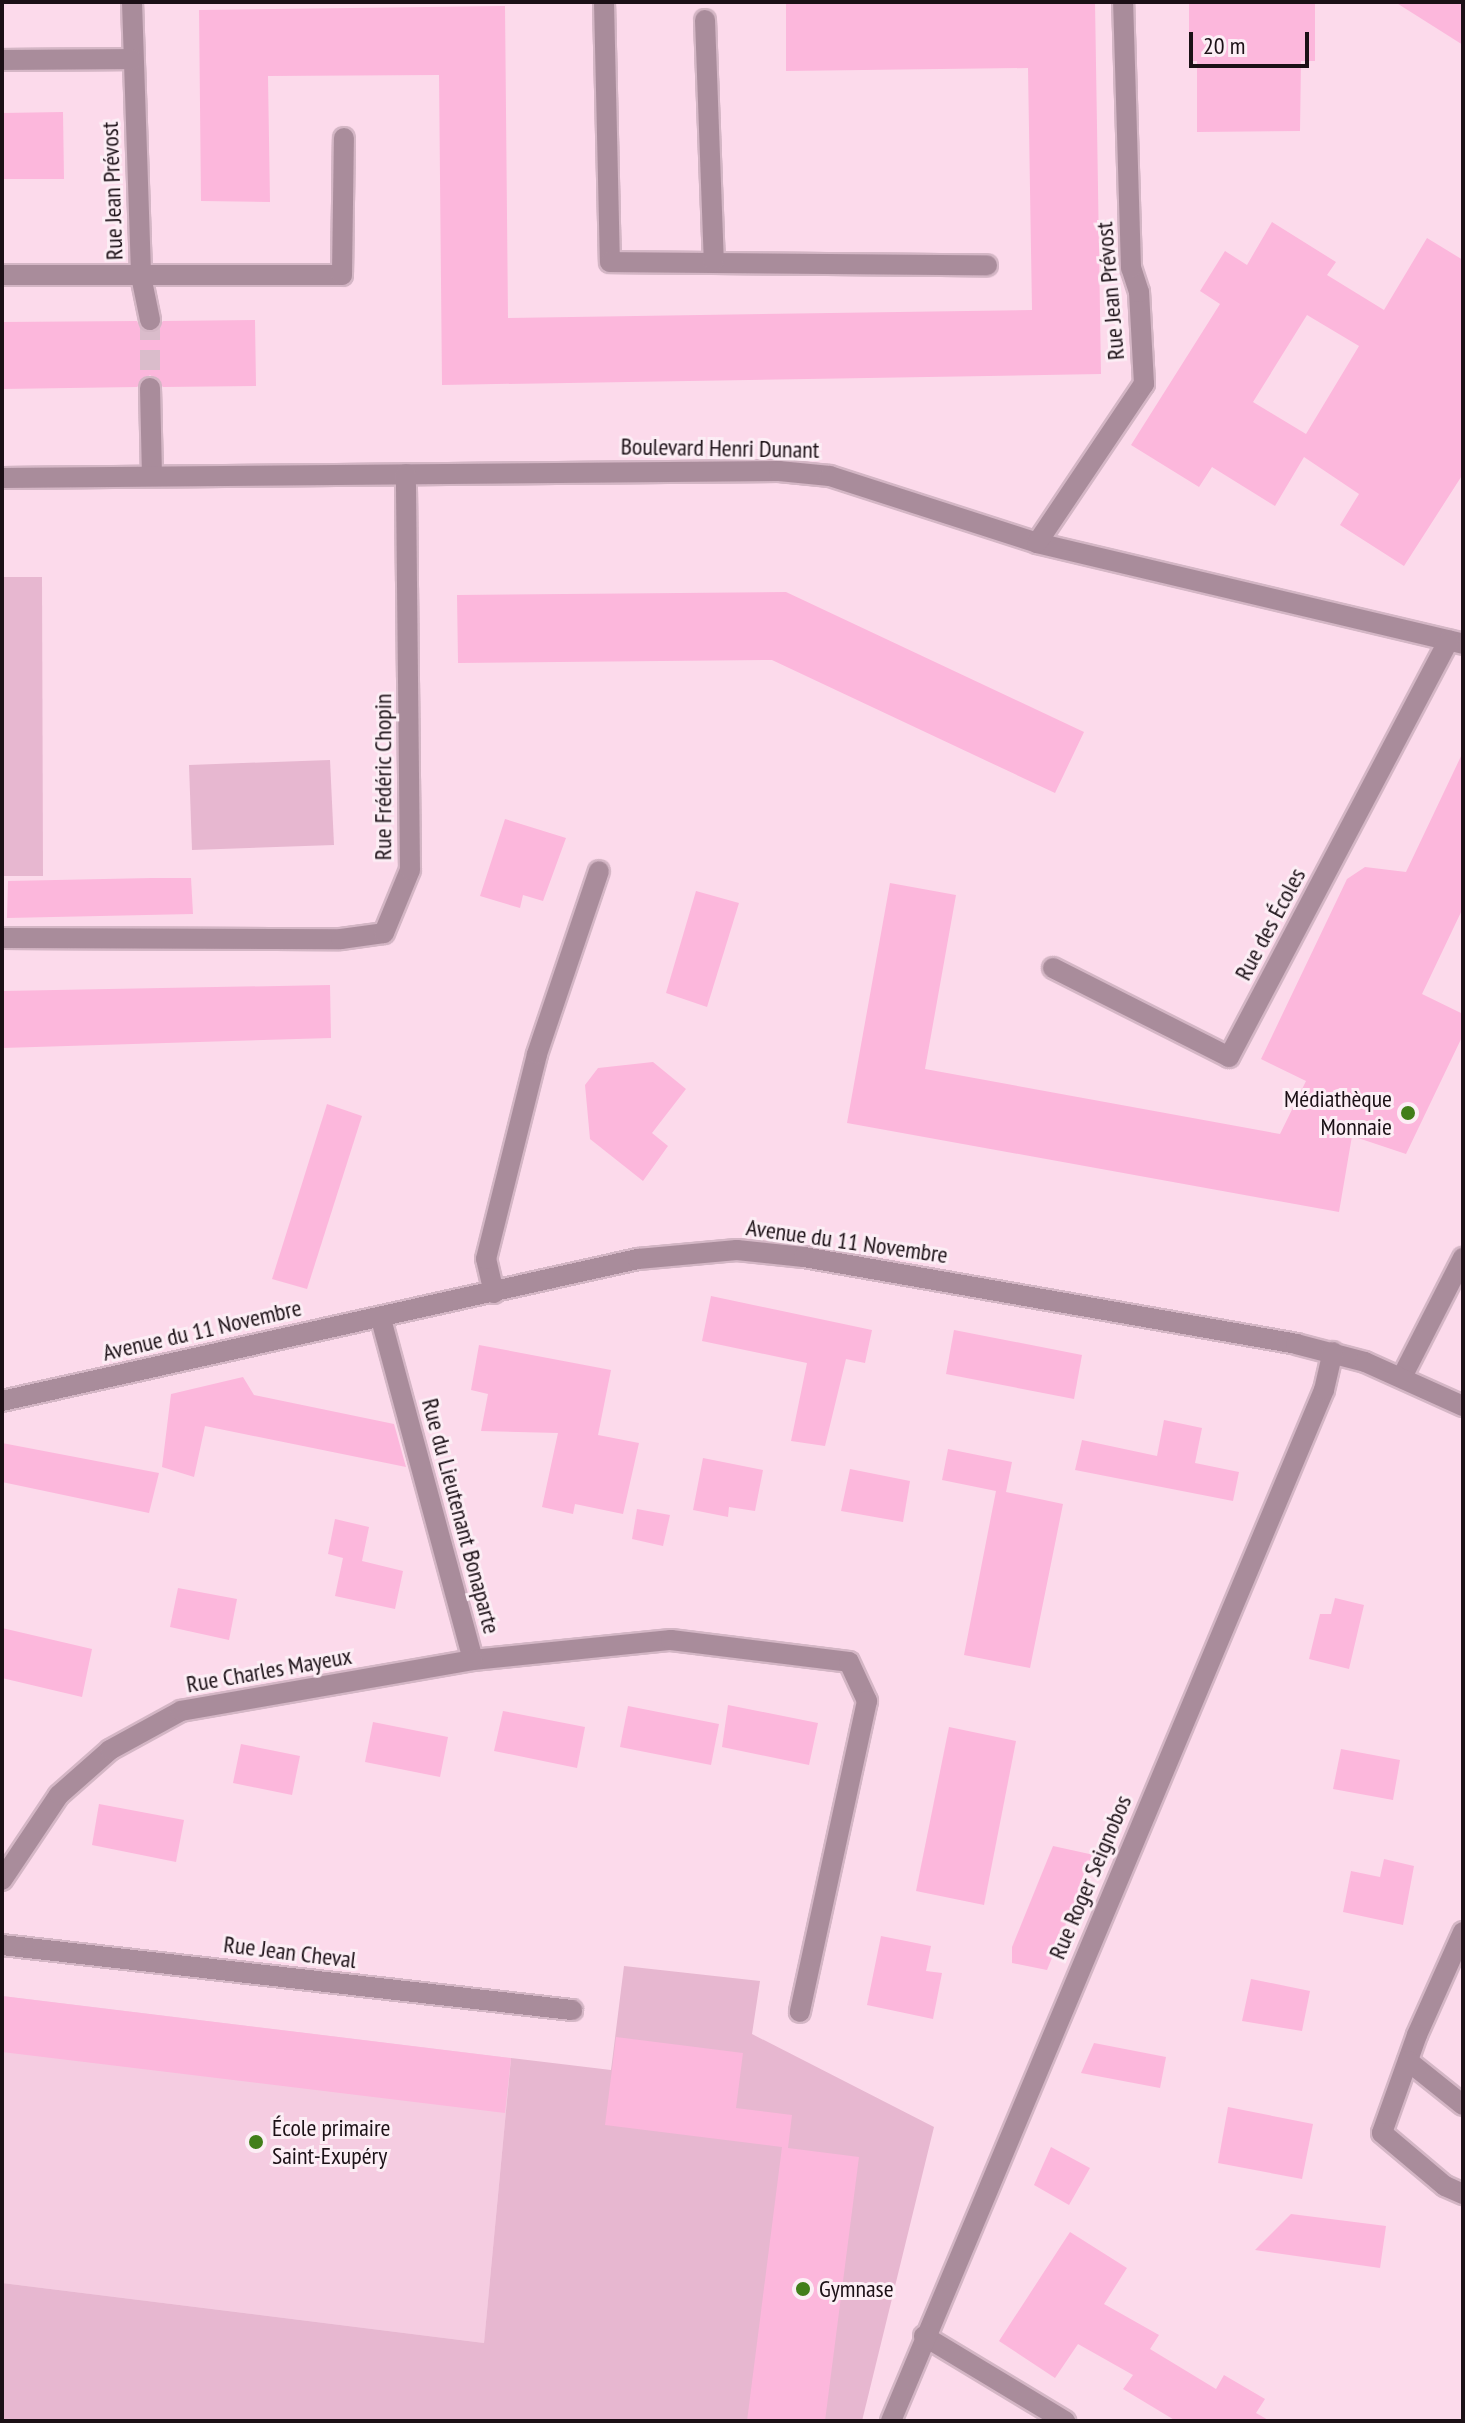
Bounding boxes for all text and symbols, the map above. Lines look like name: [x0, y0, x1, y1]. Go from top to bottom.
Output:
scale bar: [1193, 16, 1313, 66]
text: 20 m: [1203, 30, 1245, 61]
street label: Rue Jean Prévost: [95, 121, 129, 261]
street label: Rue Jean Prévost: [1090, 221, 1130, 361]
street label: Boulevard Henri Dunant: [620, 432, 820, 464]
street label: Rue Frédéric Chopin: [369, 693, 397, 861]
street label: Rue des Écoles: [1228, 863, 1312, 985]
place label: Médiathèque Monnaie: [1284, 1085, 1392, 1141]
marker: Médiathèque Monnaie: [1399, 1104, 1417, 1122]
street label: Avenue du 11 Novembre: [744, 1213, 950, 1269]
street label: Avenue du 11 Novembre: [100, 1293, 304, 1367]
street label: Rue du Lieutenant Bonaparte: [416, 1395, 506, 1637]
street label: Rue Charles Mayeux: [184, 1641, 354, 1699]
street label: Rue Roger Seignobos: [1042, 1791, 1138, 1963]
street label: Rue Jean Cheval: [222, 1930, 358, 1974]
place label: École primaire Saint-Exupéry: [272, 2114, 391, 2170]
marker: École primaire Saint-Exupéry: [247, 2133, 265, 2151]
place label: Gymnase: [819, 2275, 894, 2303]
marker: Gymnase: [794, 2280, 812, 2298]

